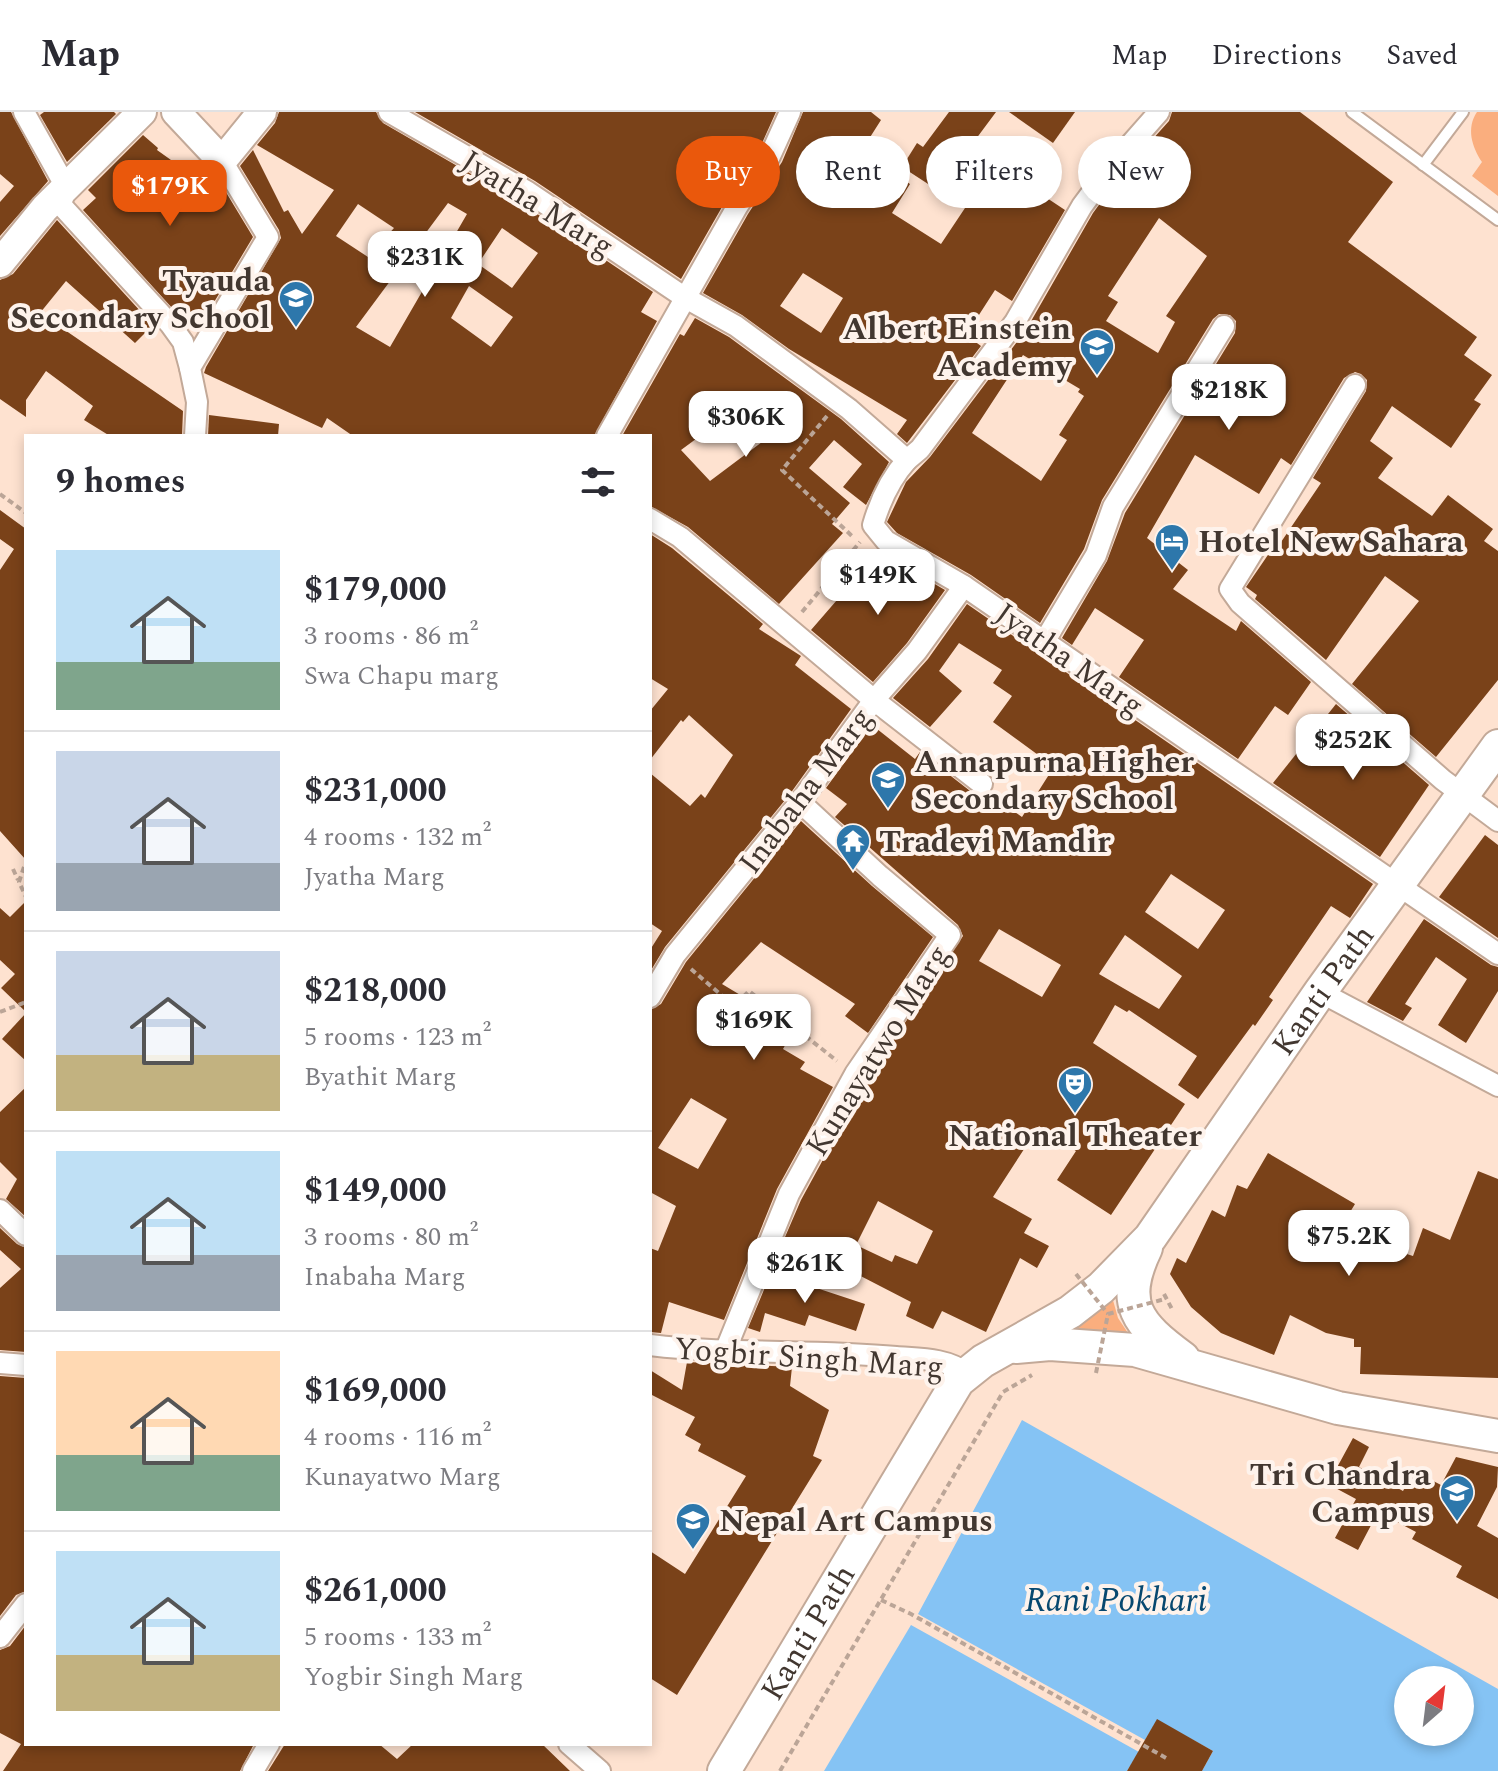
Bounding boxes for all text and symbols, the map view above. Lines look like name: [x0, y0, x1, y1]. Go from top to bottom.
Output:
text: Map: [40, 26, 120, 84]
text: Map: [1111, 34, 1168, 77]
text: Directions: [1212, 34, 1342, 77]
text: Saved: [1386, 34, 1458, 77]
chip: Buy: [676, 136, 780, 208]
chip: Rent: [796, 136, 910, 208]
chip: Filters: [926, 136, 1062, 208]
chip: New: [1078, 136, 1191, 208]
street label: Jyatha Marg: [451, 138, 624, 271]
pin: $179K: [114, 160, 226, 228]
text: $179K: [131, 166, 209, 206]
pin: $231K: [369, 231, 481, 299]
text: $231K: [386, 237, 464, 277]
place label: Tyauda Secondary School: [10, 257, 271, 343]
school or university icon: Tyauda Secondary School: [277, 279, 315, 329]
place label: Albert Einstein Academy: [842, 305, 1073, 391]
school or university icon: Albert Einstein Academy: [1078, 327, 1116, 377]
pin: $218K: [1173, 364, 1285, 432]
text: $218K: [1190, 370, 1268, 410]
pin: $306K: [690, 391, 802, 459]
text: $306K: [707, 397, 785, 437]
text: 9 homes: [56, 456, 186, 508]
icon: filters: [576, 460, 620, 504]
place label: Hotel New Sahara: [1198, 518, 1464, 567]
hotel icon: Hotel New Sahara: [1153, 522, 1191, 572]
pin: $149K: [822, 549, 934, 617]
text: $149K: [839, 555, 917, 595]
text: $179,000: [304, 564, 447, 616]
icon: home: [120, 582, 216, 678]
street label: Jyatha Marg: [984, 591, 1154, 730]
text: 3 rooms · 86 m²: [304, 616, 478, 656]
text: Swa Chapu marg: [304, 656, 499, 696]
street label: Inabaha Marg: [727, 697, 886, 885]
pin: $252K: [1297, 714, 1409, 782]
text: $252K: [1314, 720, 1392, 760]
place label: Annapurna Higher Secondary School: [914, 738, 1194, 824]
school or university icon: Annapurna Higher Secondary School: [869, 760, 907, 810]
text: $231,000: [304, 765, 447, 817]
icon: home: [120, 783, 216, 879]
text: 4 rooms · 132 m²: [304, 817, 491, 857]
place label: Tradevi Mandir: [879, 818, 1111, 867]
temple icon: Tradevi Mandir: [834, 822, 872, 872]
text: Jyatha Marg: [304, 857, 445, 897]
street label: Kanti Path: [1260, 915, 1387, 1067]
street label: Kunayatwo Marg: [793, 935, 963, 1166]
text: $218,000: [304, 965, 447, 1017]
icon: home: [120, 983, 216, 1079]
pin: $169K: [698, 994, 810, 1062]
text: $169K: [715, 1000, 793, 1040]
text: 5 rooms · 123 m²: [304, 1017, 491, 1057]
text: Byathit Marg: [304, 1057, 457, 1097]
theatre icon: National Theater: [1056, 1065, 1094, 1115]
place label: National Theater: [948, 1112, 1202, 1161]
text: $149,000: [304, 1165, 447, 1217]
icon: home: [120, 1183, 216, 1279]
pin: $75.2K: [1284, 1210, 1414, 1278]
text: $75.2K: [1306, 1216, 1392, 1256]
text: 3 rooms · 80 m²: [304, 1217, 478, 1257]
pin: $261K: [749, 1237, 861, 1305]
text: $261K: [766, 1243, 844, 1283]
text: Inabaha Marg: [304, 1257, 465, 1297]
street label: Yogbir Singh Marg: [673, 1325, 945, 1392]
text: $169,000: [304, 1365, 447, 1417]
icon: home: [120, 1383, 216, 1479]
text: 4 rooms · 116 m²: [304, 1417, 491, 1457]
place label: Tri Chandra Campus: [1249, 1451, 1432, 1537]
text: Kunayatwo Marg: [304, 1457, 501, 1497]
school or university icon: Tri Chandra Campus: [1438, 1473, 1476, 1523]
place label: Nepal Art Campus: [719, 1497, 993, 1546]
school or university icon: Nepal Art Campus: [674, 1501, 712, 1551]
street label: Kanti Path: [749, 1555, 869, 1710]
text: $261,000: [304, 1565, 447, 1617]
water label: Rani Pokhari: [1025, 1575, 1207, 1627]
icon: home: [120, 1583, 216, 1679]
text: 5 rooms · 133 m²: [304, 1617, 491, 1657]
text: Yogbir Singh Marg: [304, 1657, 523, 1697]
north arrow: [1394, 1666, 1474, 1746]
map controls: [1394, 1666, 1474, 1746]

